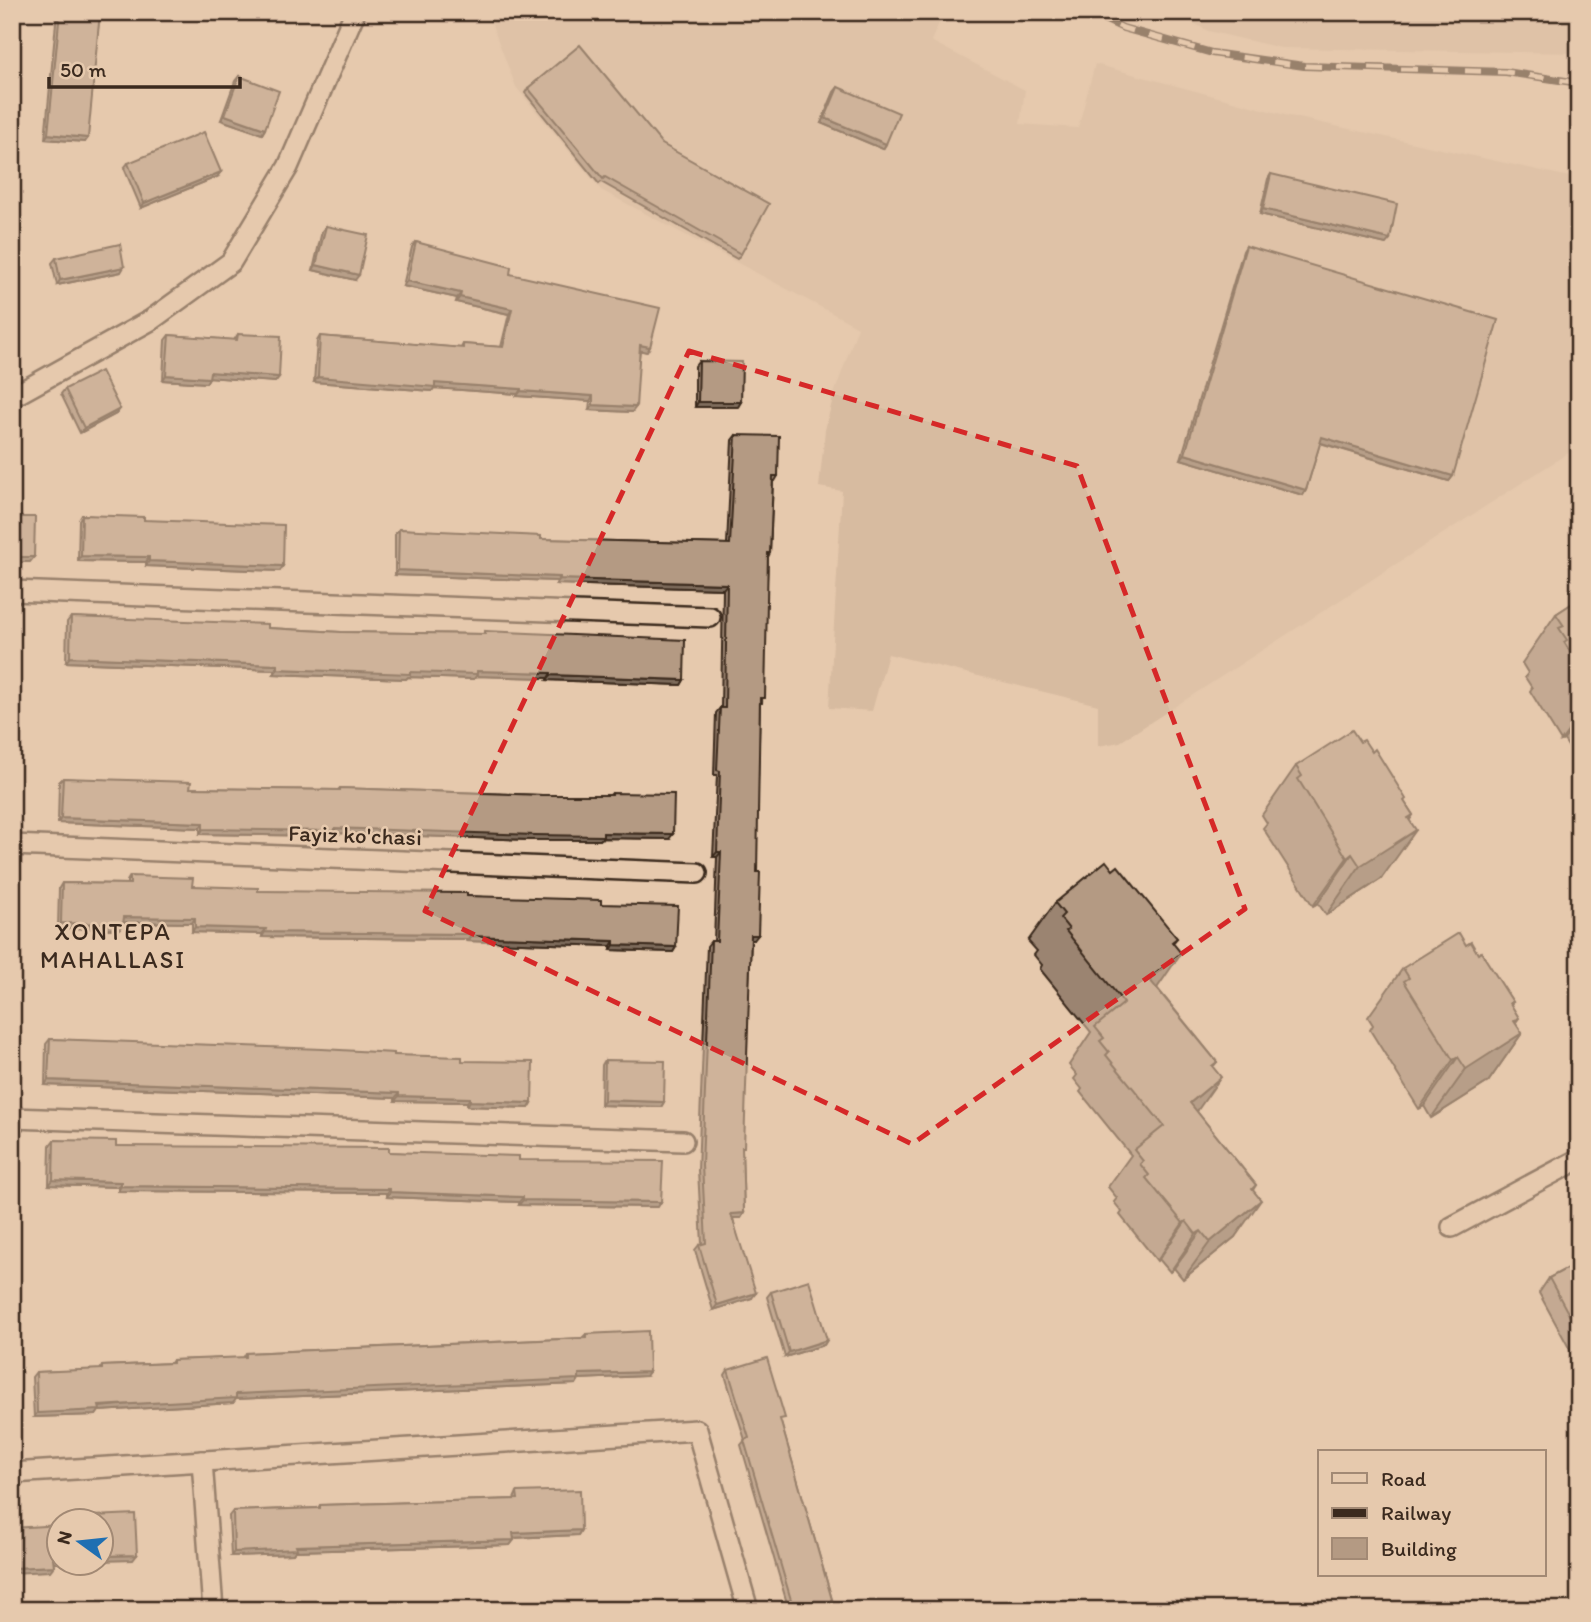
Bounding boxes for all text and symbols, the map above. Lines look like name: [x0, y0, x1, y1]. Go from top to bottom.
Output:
scale bar: [49, 46, 240, 90]
text: 50 m: [60, 57, 107, 82]
street label: Fayiz ko'chasi: [288, 819, 422, 851]
district label: XONTEPA MAHALLASI: [40, 917, 186, 974]
legend: [1318, 1450, 1546, 1576]
text: Road: [1381, 1466, 1427, 1491]
text: Railway: [1381, 1500, 1451, 1525]
north arrow: [46, 1506, 116, 1576]
text: N: [51, 1529, 77, 1547]
text: Building: [1381, 1536, 1457, 1561]

